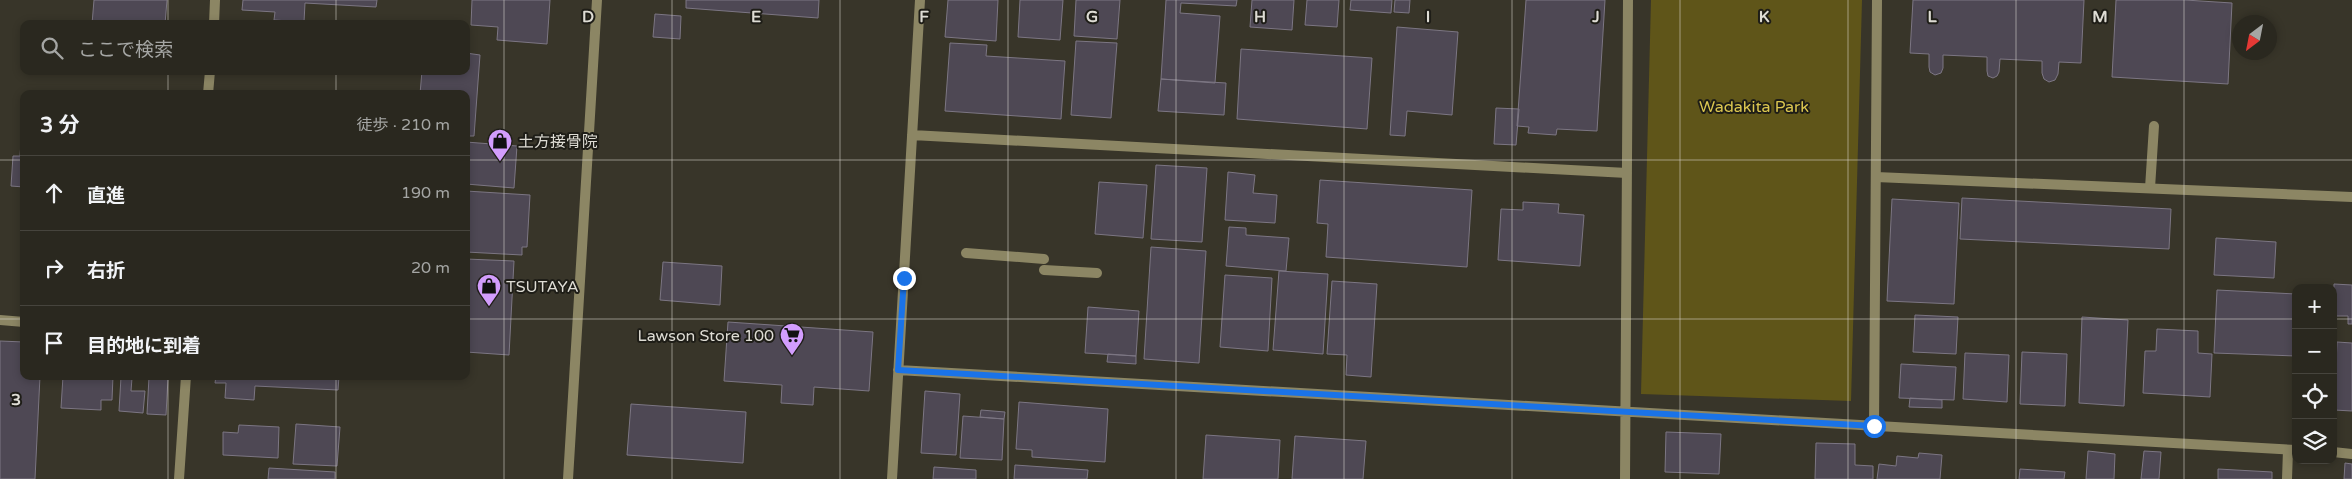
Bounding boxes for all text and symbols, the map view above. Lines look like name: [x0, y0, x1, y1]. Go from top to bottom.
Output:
text: D: [582, 7, 594, 27]
text: E: [751, 7, 761, 27]
text: F: [919, 7, 929, 27]
text: G: [1086, 7, 1098, 27]
text: H: [1254, 7, 1266, 27]
text: I: [1426, 7, 1430, 27]
text: J: [1591, 7, 1600, 27]
text: K: [1759, 7, 1770, 27]
text: L: [1927, 7, 1937, 27]
text: M: [2092, 7, 2108, 27]
north arrow: [2232, 15, 2277, 60]
search box: [20, 20, 470, 75]
icon: search: [38, 34, 66, 62]
text: ここで検索: [78, 39, 173, 61]
park label: Wadakita Park: [1699, 97, 1809, 117]
text: 3 分: [40, 113, 80, 138]
text: 徒歩 · 210 m: [357, 115, 450, 135]
shop icon: 土方接骨院: [487, 128, 513, 162]
place label: 土方接骨院: [518, 132, 598, 152]
icon: ahead: [40, 179, 68, 207]
text: 190 m: [401, 183, 450, 203]
text: 直進: [87, 185, 125, 207]
icon: right: [40, 254, 68, 282]
text: 20 m: [411, 258, 450, 278]
text: 右折: [87, 260, 125, 282]
route end: [893, 267, 916, 290]
shop icon: TSUTAYA: [476, 273, 502, 307]
place label: TSUTAYA: [506, 277, 579, 297]
map controls: [2292, 284, 2337, 464]
button: +: [2292, 284, 2337, 329]
supermarket icon: Lawson Store 100: [779, 322, 805, 356]
place label: Lawson Store 100: [637, 326, 774, 346]
icon: arrive: [40, 329, 68, 357]
button: −: [2292, 329, 2337, 374]
text: 目的地に到着: [87, 335, 201, 357]
button: locate: [2292, 374, 2337, 419]
text: 3: [11, 390, 21, 410]
route start: [1863, 415, 1886, 438]
button: layers: [2292, 419, 2337, 464]

